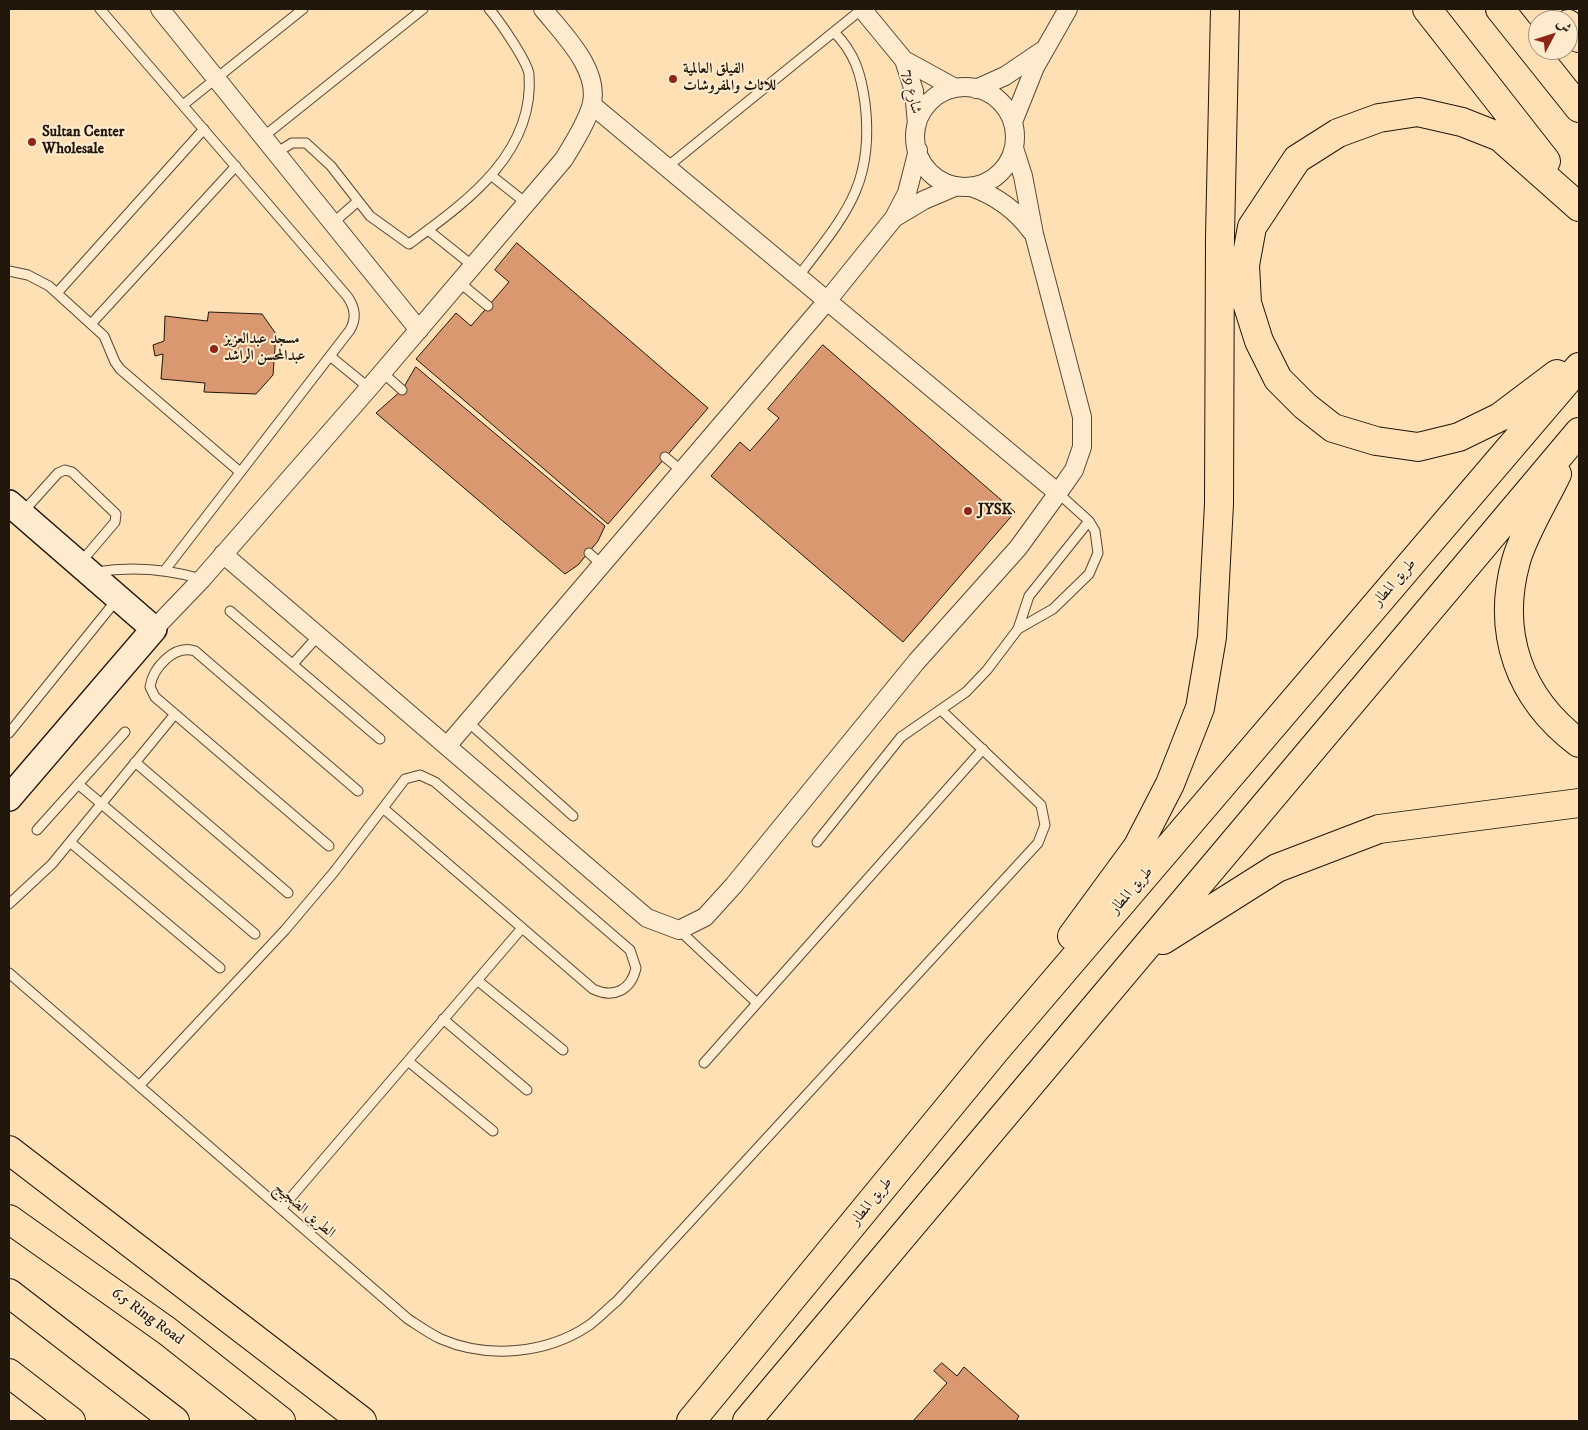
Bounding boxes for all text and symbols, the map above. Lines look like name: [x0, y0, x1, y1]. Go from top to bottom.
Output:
north arrow: [1528, 10, 1578, 60]
text: ش: [1552, 15, 1575, 37]
place label: الفيلق العالمية للاثاث والمفروشات: [683, 61, 776, 96]
street label: شارع 79: [898, 68, 924, 116]
marker: الفيلق العالمية للاثاث والمفروشات: [667, 73, 679, 85]
place label: Sultan Center Wholesale: [42, 124, 124, 159]
marker: Sultan Center Wholesale: [26, 136, 38, 148]
place label: مسجد عبدالعزيز عبدالمحسن الراشد: [224, 331, 305, 366]
marker: مسجد عبدالعزيز عبدالمحسن الراشد: [208, 343, 220, 355]
place label: JYSK: [978, 502, 1012, 520]
marker: JYSK: [962, 505, 974, 517]
street label: طريق المطار: [1370, 556, 1420, 610]
street label: طريق المطار: [1107, 864, 1157, 918]
street label: طريق المطار: [847, 1174, 897, 1230]
street label: الطريق الضجيج: [270, 1179, 338, 1243]
street label: 6.5 Ring Road: [107, 1285, 187, 1349]

